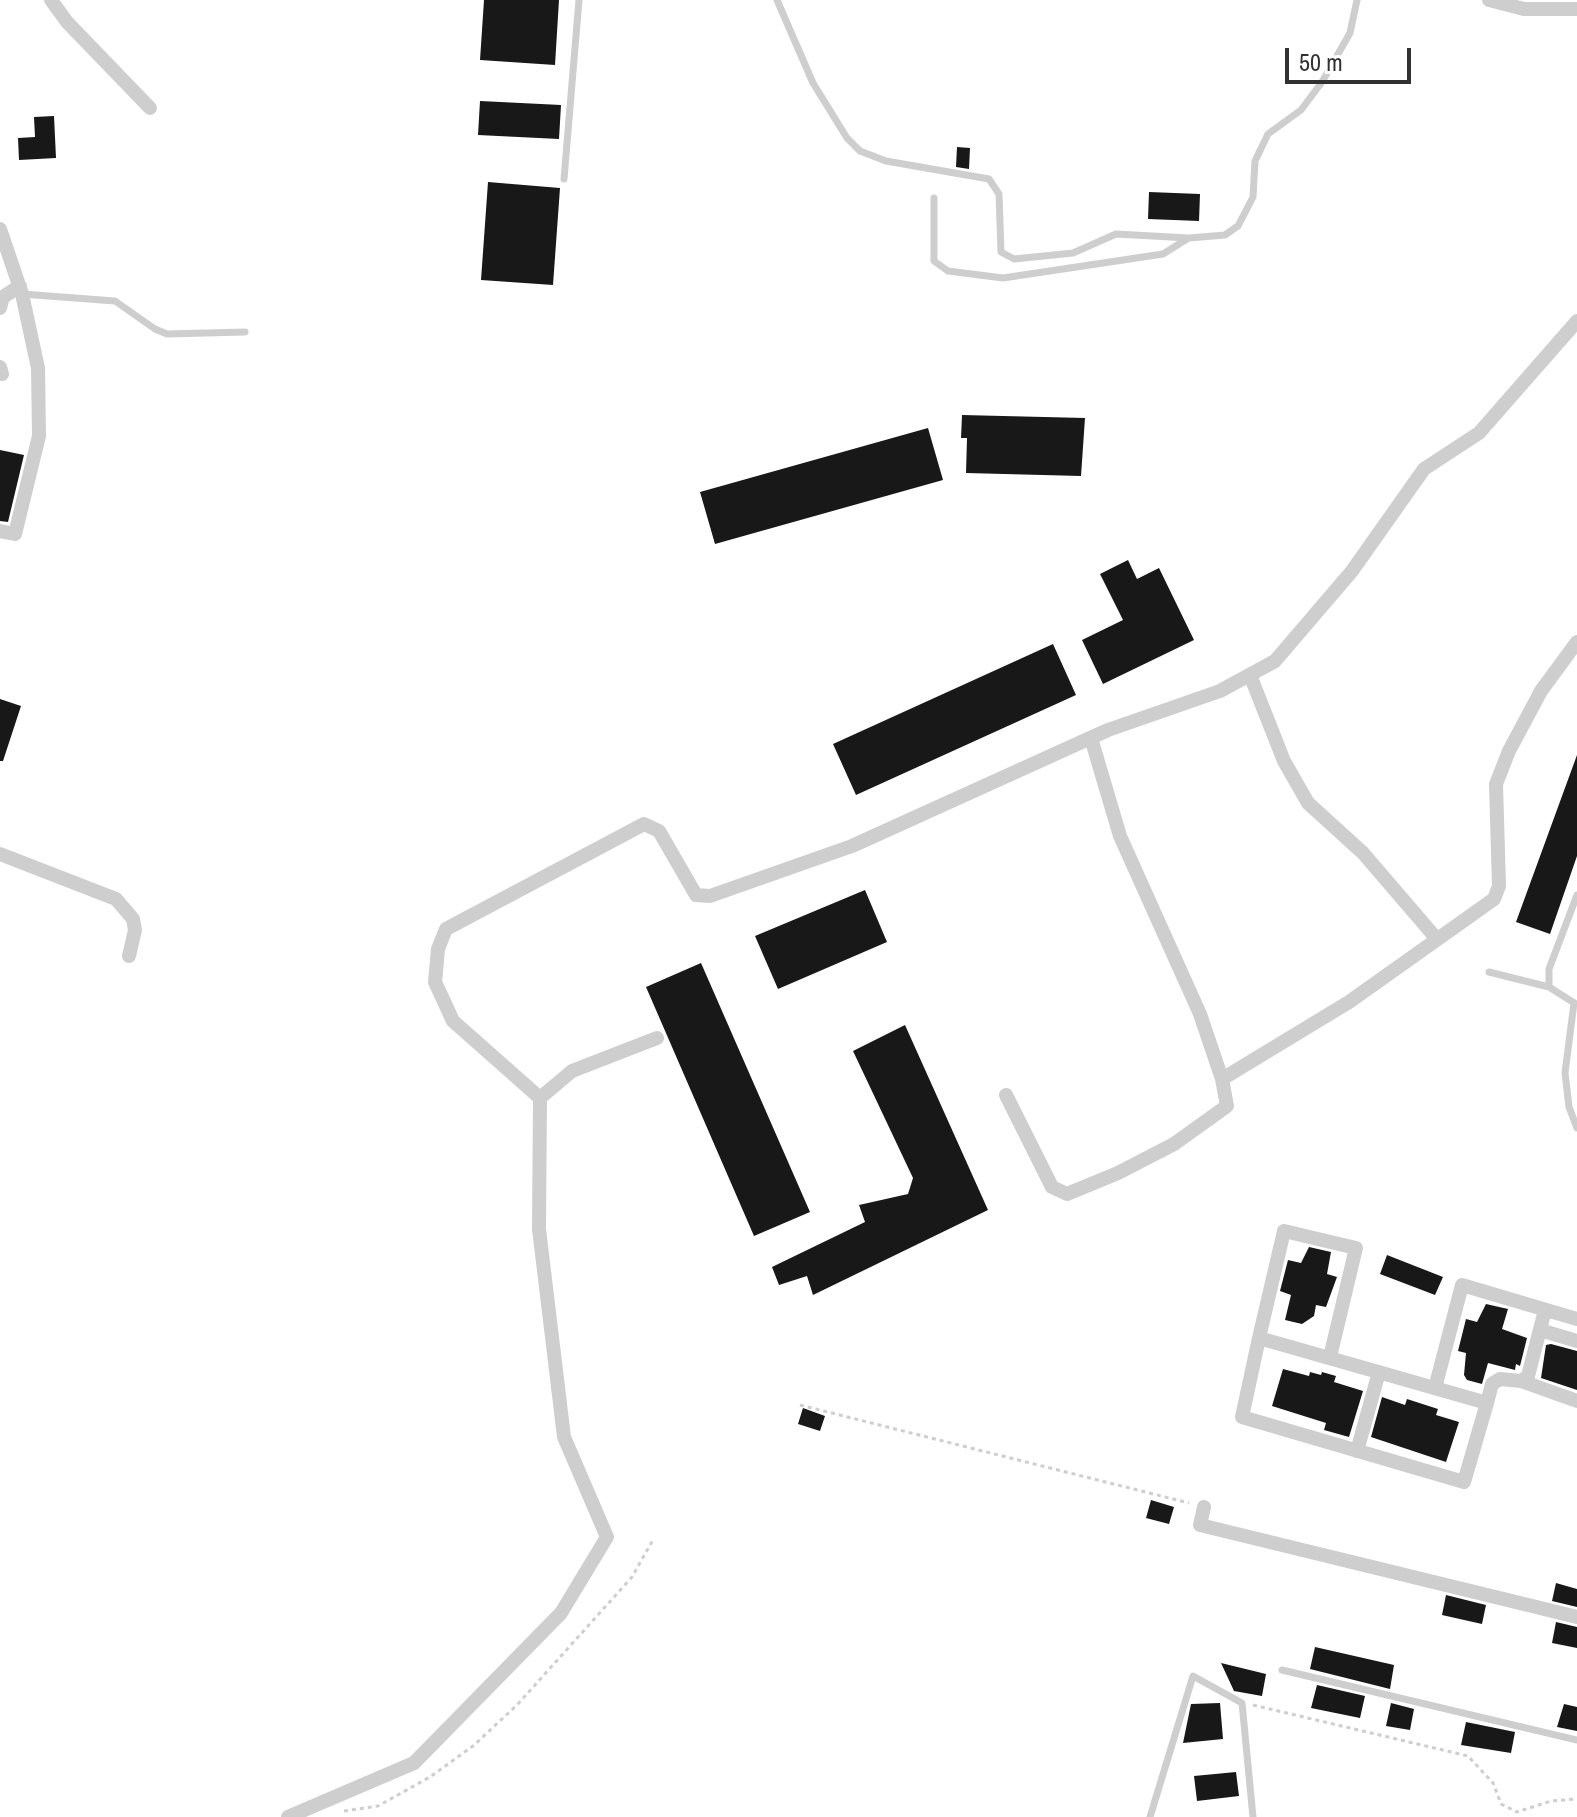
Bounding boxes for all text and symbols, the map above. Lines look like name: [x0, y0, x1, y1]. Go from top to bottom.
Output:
scale bar: [1289, 32, 1415, 82]
text: 50 m: [1299, 46, 1343, 78]

